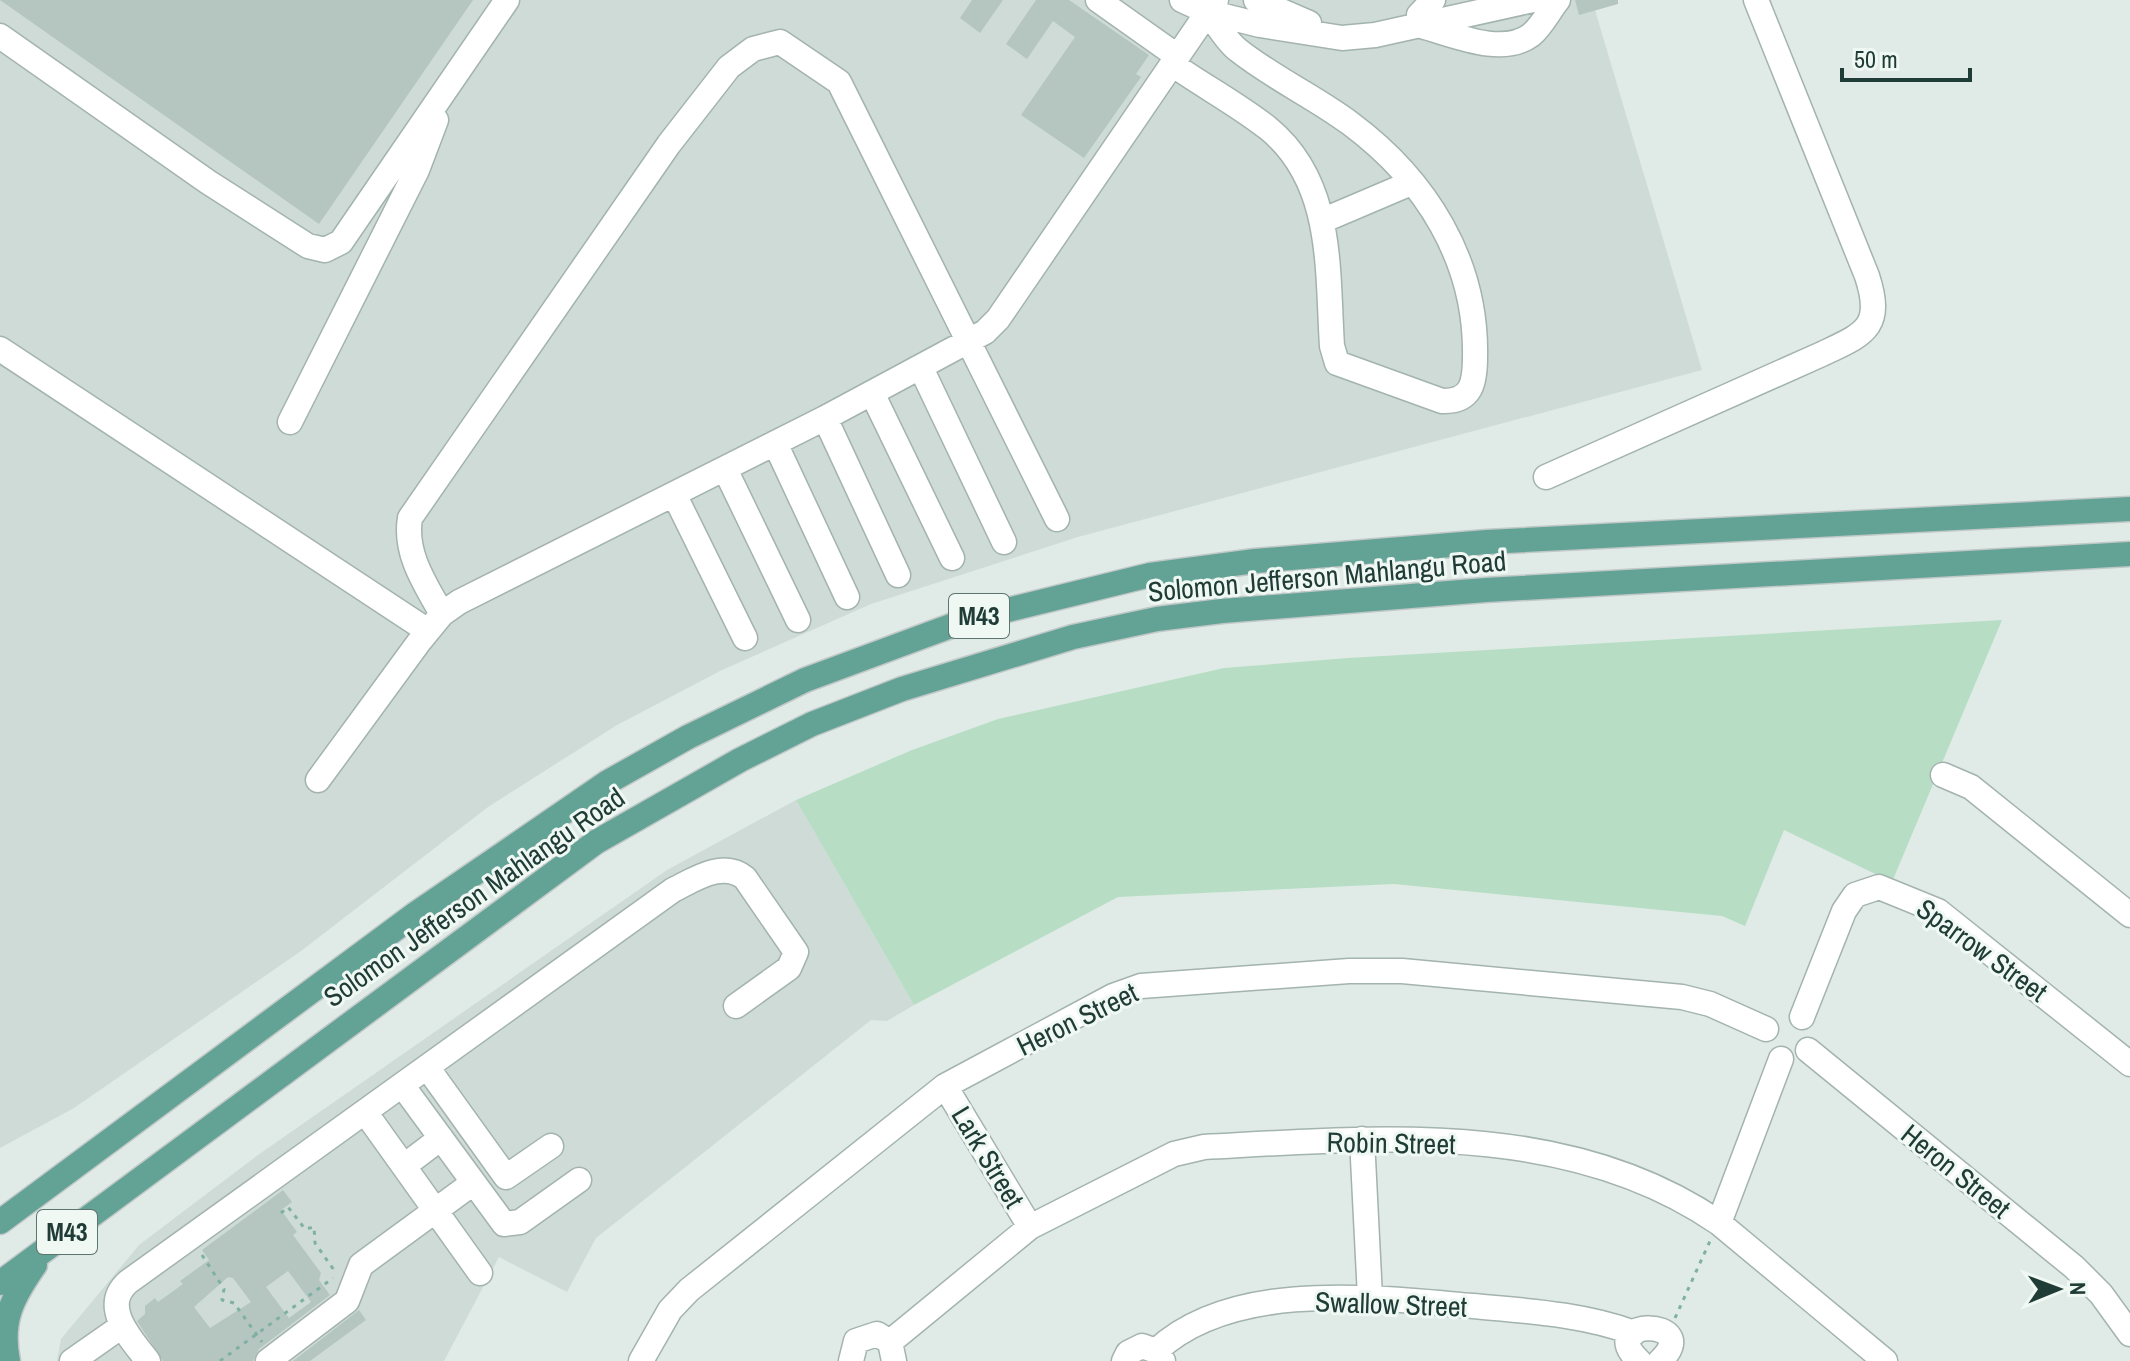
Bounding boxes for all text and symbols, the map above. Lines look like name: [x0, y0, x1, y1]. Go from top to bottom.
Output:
scale bar: [1842, 32, 1970, 82]
text: 50 m: [1854, 43, 1898, 75]
street label: Solomon Jefferson Mahlangu Road: [1146, 541, 1508, 611]
road number: M43: [949, 594, 1009, 638]
street label: Solomon Jefferson Mahlangu Road: [316, 778, 632, 1016]
street label: Sparrow Street: [1909, 890, 2055, 1010]
street label: Heron Street: [1010, 973, 1144, 1065]
street label: Lark Street: [943, 1099, 1033, 1215]
street label: Heron Street: [1893, 1115, 2019, 1227]
street label: Robin Street: [1326, 1123, 1456, 1163]
road number: M43: [37, 1210, 97, 1254]
north arrow: [2018, 1249, 2098, 1329]
street label: Swallow Street: [1314, 1282, 1468, 1326]
text: N: [2063, 1282, 2093, 1295]

